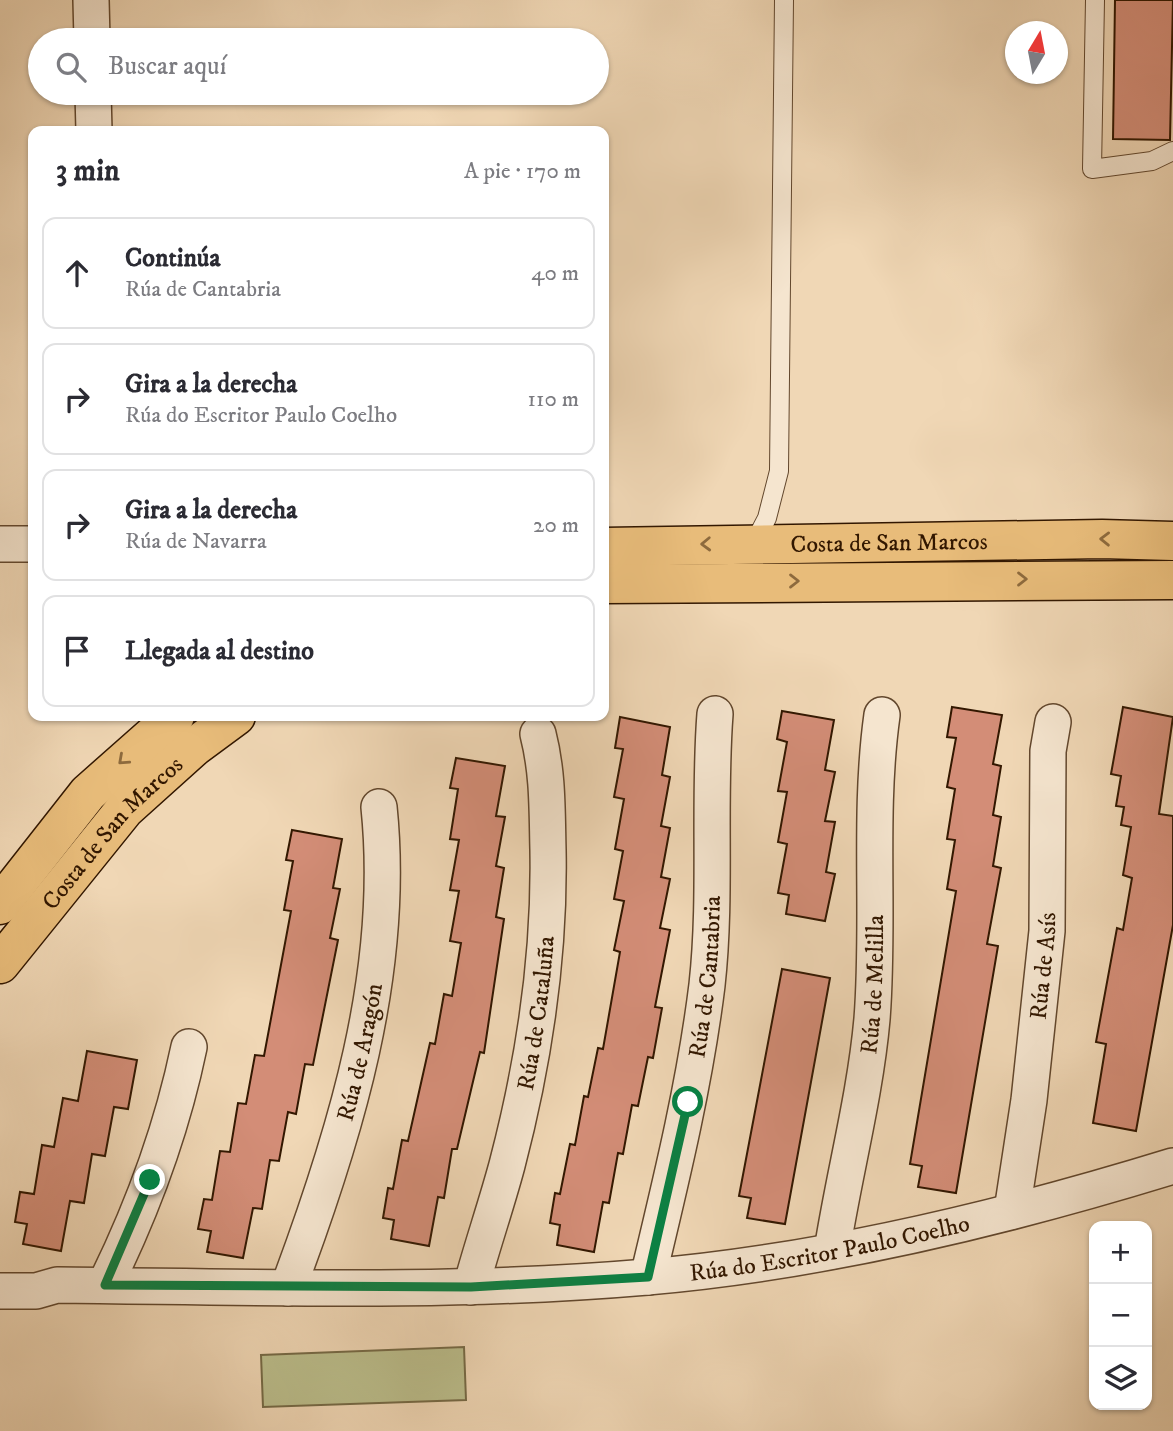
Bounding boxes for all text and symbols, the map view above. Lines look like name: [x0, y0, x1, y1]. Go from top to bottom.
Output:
north arrow: [1005, 21, 1068, 84]
search box: [28, 28, 609, 105]
icon: search: [52, 48, 90, 86]
text: Buscar aquí: [108, 50, 226, 83]
text: 3 min: [56, 153, 120, 190]
text: A pie · 170 m: [464, 157, 581, 186]
text: Continúa: [125, 242, 220, 275]
icon: ahead: [58, 254, 96, 292]
text: 40 m: [531, 259, 579, 288]
text: Rúa de Cantabria: [125, 275, 281, 304]
text: Gira a la derecha: [125, 368, 297, 401]
icon: right: [58, 380, 96, 418]
text: 110 m: [528, 385, 579, 414]
text: Rúa do Escritor Paulo Coelho: [125, 401, 397, 430]
text: Gira a la derecha: [125, 494, 297, 527]
icon: right: [58, 506, 96, 544]
text: 20 m: [533, 511, 579, 540]
text: Rúa de Navarra: [125, 527, 267, 556]
street label: Costa de San Marcos: [790, 527, 988, 560]
one-way arrow: [1099, 531, 1110, 547]
one-way arrow: [700, 537, 711, 552]
one-way arrow: [1017, 571, 1028, 587]
one-way arrow: [789, 573, 800, 588]
icon: arrive: [58, 632, 96, 670]
text: Llegada al destino: [125, 635, 314, 668]
street label: Costa de San Marcos: [36, 750, 190, 916]
one-way arrow: [118, 752, 131, 764]
street label: Rúa de Cantabria: [682, 895, 728, 1060]
street label: Rúa de Asís: [1024, 912, 1063, 1021]
street label: Rúa de Melilla: [854, 914, 891, 1056]
street label: Rúa de Cataluña: [511, 934, 562, 1093]
street label: Rúa de Aragón: [331, 981, 390, 1125]
route start: [672, 1086, 703, 1117]
route end: [134, 1164, 165, 1195]
street label: Rúa do Escritor Paulo Coelho: [688, 1209, 973, 1289]
map controls: [1089, 1221, 1152, 1410]
button: +: [1089, 1221, 1152, 1284]
button: −: [1089, 1284, 1152, 1347]
button: layers: [1089, 1347, 1152, 1410]

